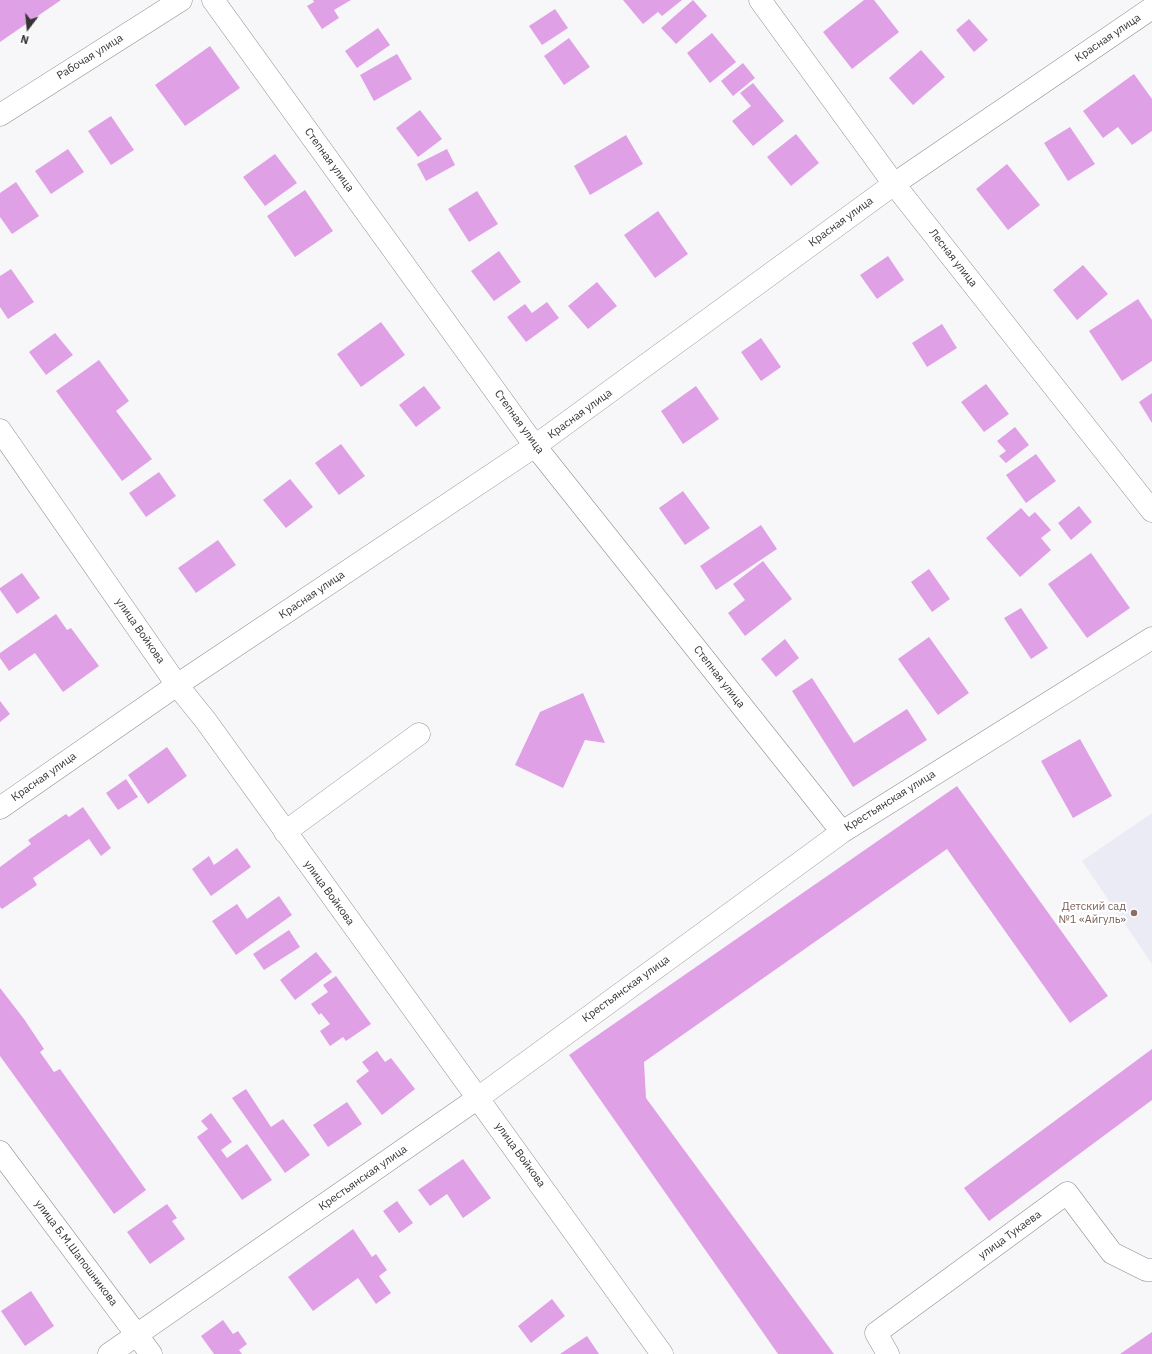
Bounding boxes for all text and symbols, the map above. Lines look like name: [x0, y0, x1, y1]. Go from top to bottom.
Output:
north arrow: [8, 8, 48, 48]
street label: Красная улица: [1073, 11, 1143, 65]
street label: Рабочая улица: [54, 31, 126, 83]
text: N: [19, 32, 30, 47]
street label: Степная улица: [301, 126, 357, 194]
street label: Красная улица: [806, 194, 876, 250]
street label: Лесная улица: [926, 226, 980, 290]
street label: Красная улица: [545, 386, 615, 442]
street label: Степная улица: [491, 388, 547, 456]
street label: Красная улица: [277, 568, 347, 622]
street label: улица Войкова: [113, 596, 167, 666]
street label: Степная улица: [691, 643, 747, 711]
street label: Красная улица: [9, 750, 79, 804]
street label: Крестьянская улица: [842, 768, 938, 834]
street label: улица Войкова: [301, 858, 357, 928]
place label: Детский сад №1 «Айгуль»: [1059, 900, 1126, 926]
marker: Детский сад №1 «Айгуль»: [1129, 908, 1139, 918]
street label: Крестьянская улица: [580, 953, 672, 1025]
street label: улица Войкова: [492, 1120, 548, 1190]
street label: Крестьянская улица: [316, 1143, 410, 1213]
street label: улица Б.М.Шапошникова: [32, 1197, 120, 1309]
street label: улица Тукаева: [976, 1208, 1044, 1262]

